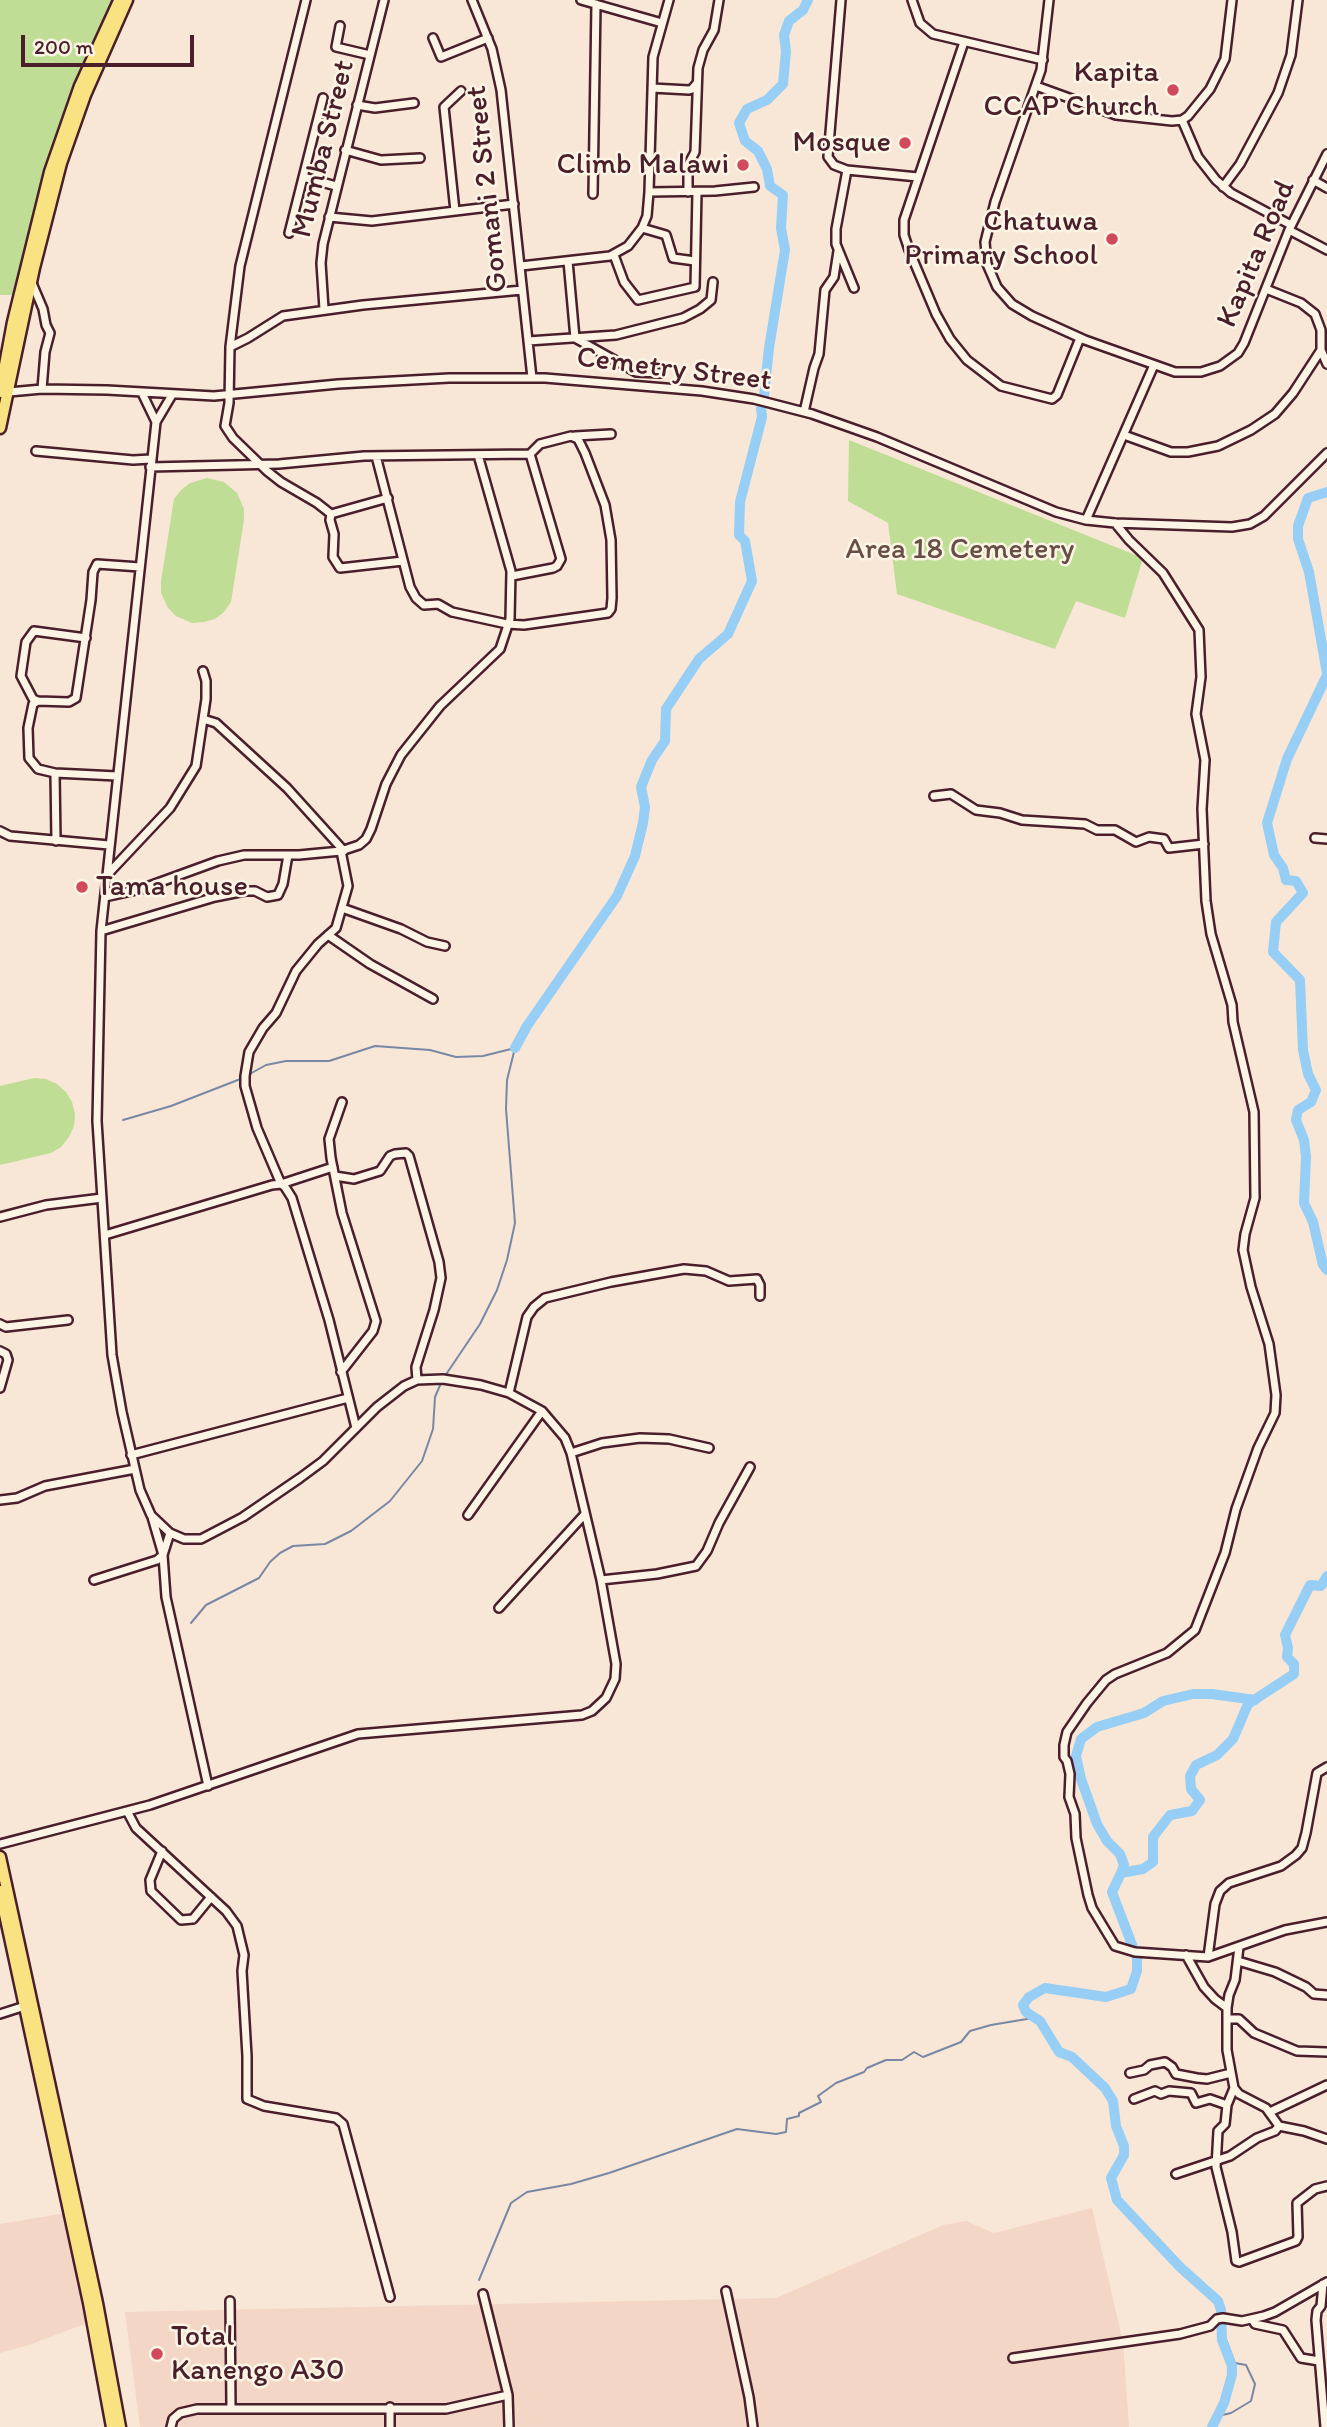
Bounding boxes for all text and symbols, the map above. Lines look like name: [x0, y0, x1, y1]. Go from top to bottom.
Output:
scale bar: [24, 21, 198, 65]
text: 200 m: [34, 34, 93, 59]
place label: Kapita CCAP Church: [983, 55, 1159, 125]
street label: Mumba Street: [285, 56, 363, 242]
marker: Kapita CCAP Church: [1165, 82, 1181, 98]
street label: Gomani 2 Street: [459, 84, 517, 294]
place label: Mosque: [793, 125, 891, 161]
marker: Mosque: [897, 135, 913, 151]
place label: Climb Malawi: [556, 147, 729, 183]
marker: Climb Malawi: [735, 157, 751, 173]
street label: Kapita Road: [1210, 175, 1304, 333]
place label: Chatuwa Primary School: [904, 204, 1098, 274]
marker: Chatuwa Primary School: [1104, 231, 1120, 247]
street label: Cemetry Street: [574, 340, 774, 400]
park label: Area 18 Cemetery: [846, 532, 1074, 568]
place label: Tama house: [96, 869, 248, 905]
marker: Tama house: [74, 879, 90, 895]
place label: Total Kanengo A30: [171, 2319, 344, 2390]
marker: Total Kanengo A30: [149, 2346, 165, 2362]

